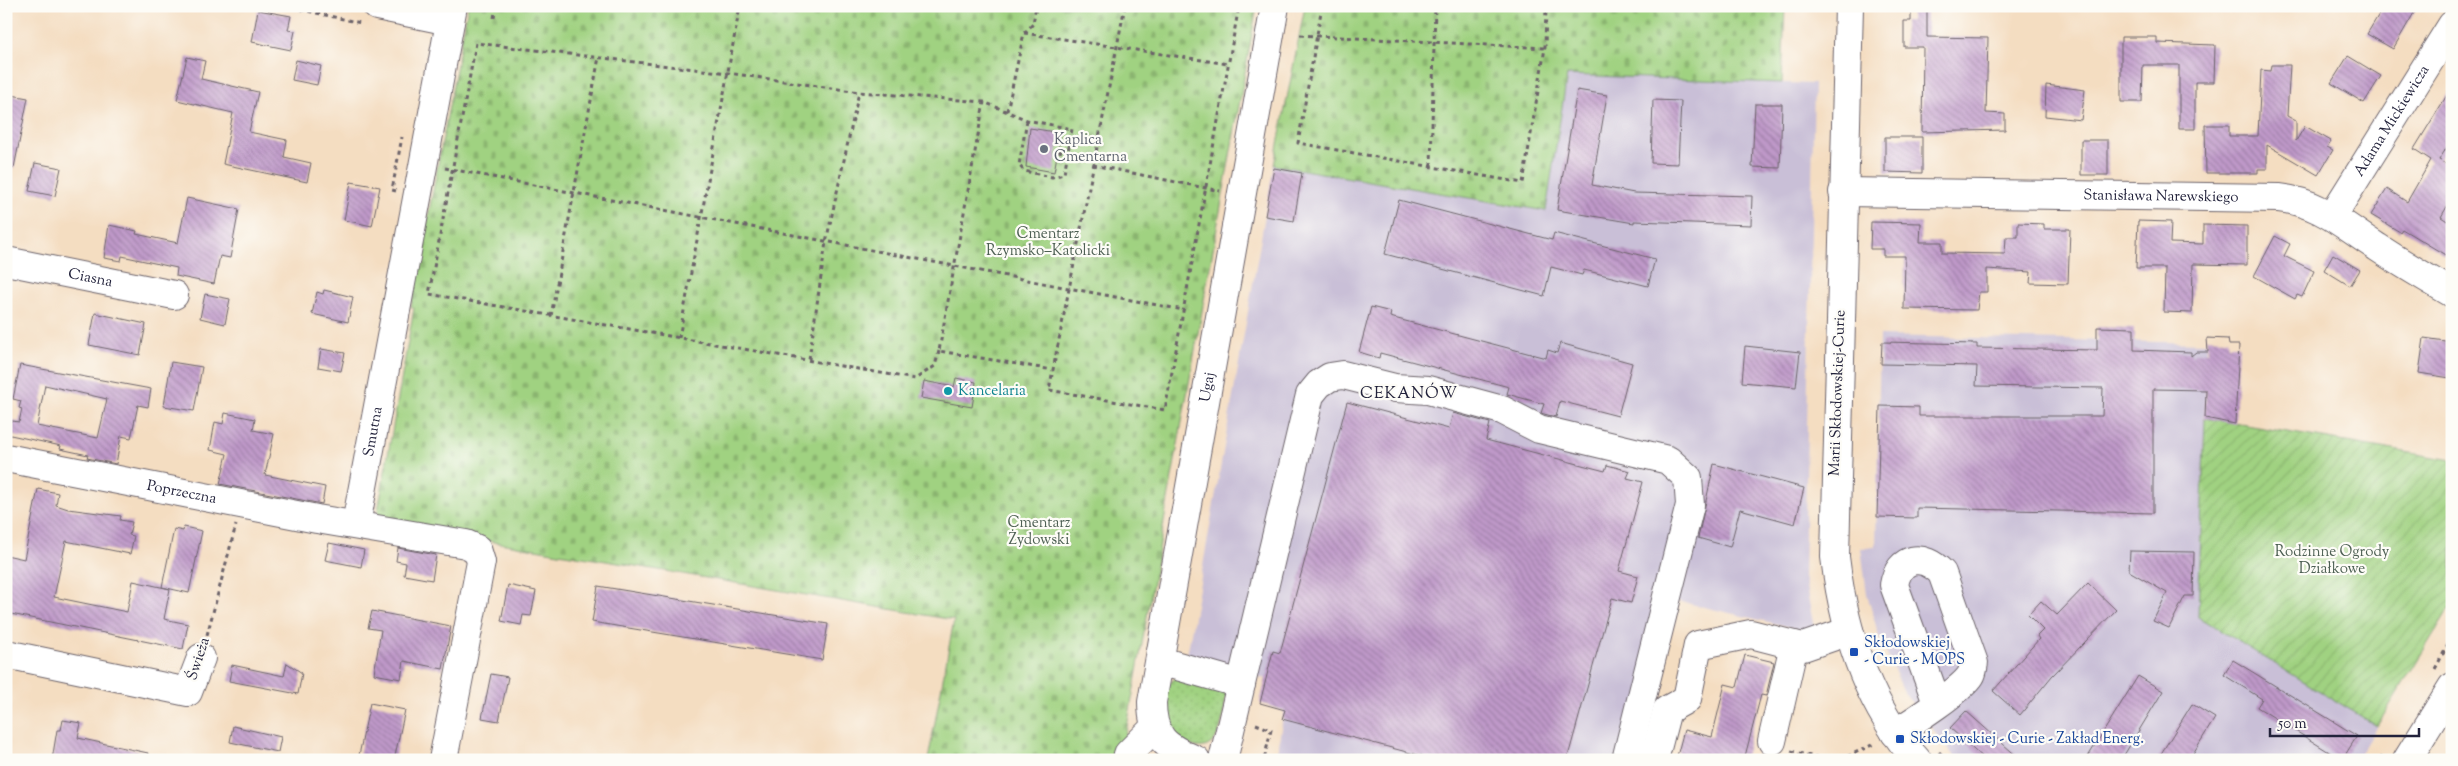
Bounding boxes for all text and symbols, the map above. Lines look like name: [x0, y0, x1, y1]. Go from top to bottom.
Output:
street label: Adama Mickiewicza: [2349, 61, 2435, 181]
place label: Kaplica Cmentarna: [1054, 130, 1127, 168]
marker: Kaplica Cmentarna: [1038, 143, 1050, 155]
street label: Stanisława Narewskiego: [2083, 185, 2239, 208]
park label: Cmentarz Rzymsko–Katolicki: [986, 224, 1110, 262]
street label: Ciasna: [66, 263, 114, 293]
street label: Marii Skłodowskiej-Curie: [1825, 310, 1851, 476]
street label: Ugaj: [1195, 370, 1221, 404]
place label: Kancelaria: [958, 381, 1026, 402]
district label: CEKANÓW: [1360, 382, 1458, 406]
marker: Kancelaria: [942, 385, 954, 397]
street label: Smutna: [358, 405, 388, 459]
street label: Poprzeczna: [145, 475, 218, 510]
park label: Cmentarz Żydowski: [1008, 513, 1071, 551]
park label: Rodzinne Ogrody Działkowe: [2275, 542, 2390, 580]
place label: Skłodowskiej - Curie - MOPS: [1864, 633, 1965, 671]
street label: Świeża: [180, 634, 216, 683]
marker: Skłodowskiej - Curie - MOPS: [1848, 646, 1860, 658]
scale bar: [2270, 706, 2419, 738]
text: 50 m: [2277, 714, 2307, 735]
place label: Skłodowskiej - Curie - Zakład Energ.: [1910, 729, 2144, 750]
marker: Skłodowskiej - Curie - Zakład Energ.: [1894, 733, 1906, 745]

